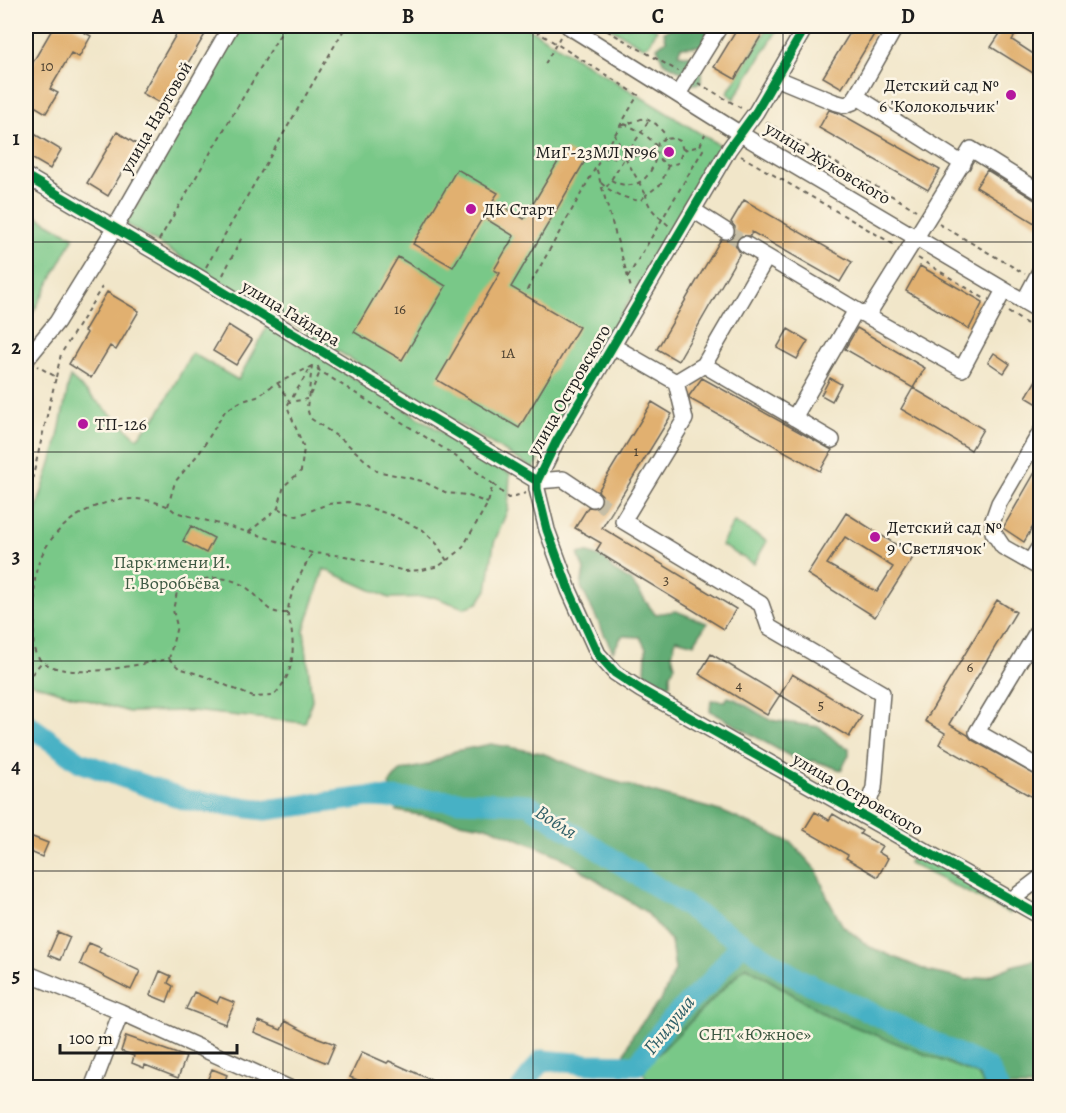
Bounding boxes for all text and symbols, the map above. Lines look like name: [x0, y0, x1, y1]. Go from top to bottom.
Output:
text: A: [151, 3, 165, 30]
text: B: [402, 3, 414, 30]
text: C: [652, 3, 664, 30]
text: D: [901, 3, 915, 30]
house number: 10: [40, 56, 54, 76]
street label: улица Нартовой: [114, 57, 198, 178]
place label: Детский сад № 6 'Колокольчик': [879, 73, 999, 118]
marker: Детский сад № 6 'Колокольчик': [1004, 88, 1018, 102]
street label: улица Жуковского: [760, 115, 895, 210]
text: 1: [12, 125, 20, 152]
place label: МиГ-23МЛ №96: [535, 140, 657, 164]
marker: МиГ-23МЛ №96: [662, 145, 676, 159]
place label: ДК Старт: [483, 197, 555, 221]
marker: ДК Старт: [464, 202, 478, 216]
street label: улица Гайдара: [236, 274, 345, 352]
house number: 16: [394, 299, 406, 319]
street label: улица Островского: [521, 320, 616, 461]
text: 2: [11, 334, 21, 361]
house number: 1А: [501, 343, 515, 363]
place label: ТП-126: [95, 412, 147, 436]
marker: ТП-126: [76, 417, 90, 431]
house number: 1: [633, 441, 639, 461]
place label: Детский сад № 9 'Светлячок': [887, 515, 1002, 560]
marker: Детский сад № 9 'Светлячок': [868, 530, 882, 544]
text: 3: [12, 543, 20, 570]
park label: Парк имени И. Г. Воробьёва: [114, 550, 231, 595]
house number: 3: [663, 570, 669, 590]
house number: 6: [967, 657, 974, 677]
house number: 4: [736, 675, 743, 695]
house number: 5: [818, 695, 824, 715]
street label: улица Островского: [787, 746, 928, 841]
text: 4: [11, 753, 21, 780]
water label: Вобля: [530, 798, 582, 846]
text: 5: [12, 962, 20, 989]
water label: Гнилуша: [637, 990, 701, 1060]
scale bar: [60, 1017, 237, 1055]
park label: СНТ «Южное»: [699, 1022, 812, 1046]
text: 100 m: [69, 1026, 113, 1050]

